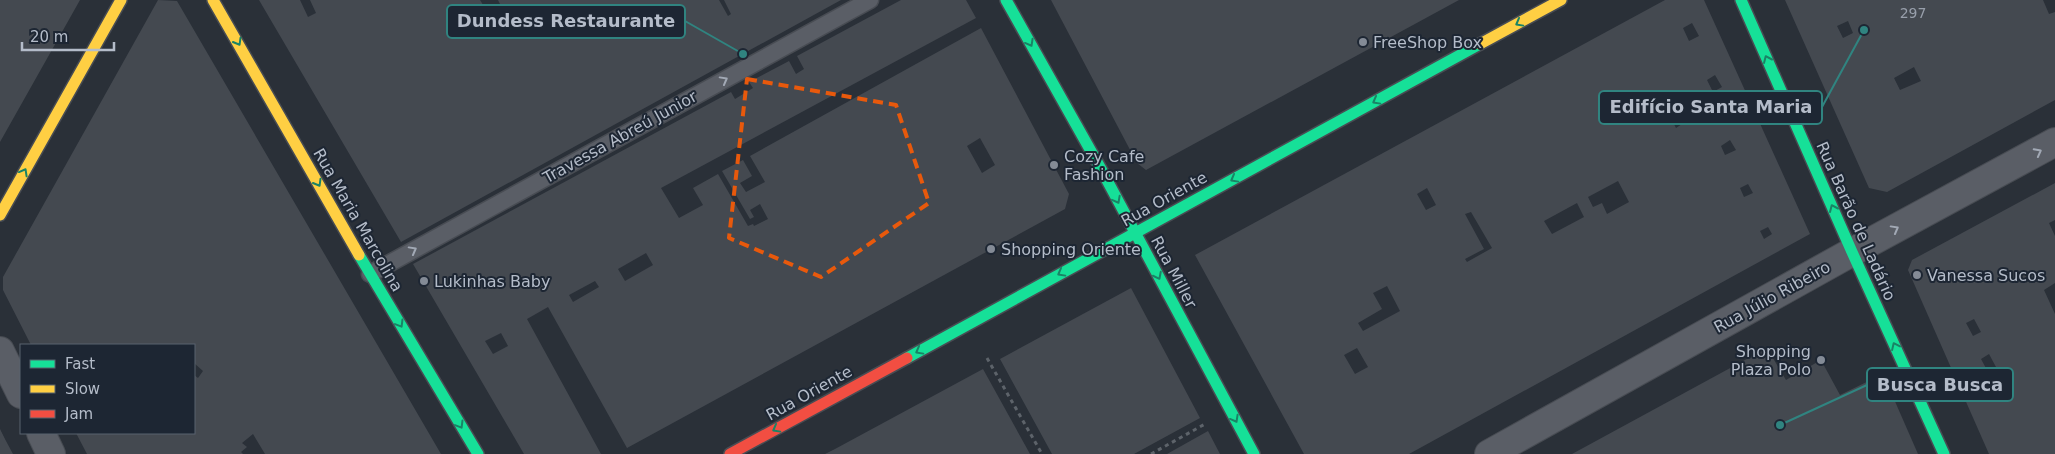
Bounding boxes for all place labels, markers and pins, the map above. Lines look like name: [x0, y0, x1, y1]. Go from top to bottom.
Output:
callout: Dundess Restaurante: [447, 5, 685, 38]
place label: FreeShop Box: [1373, 33, 1482, 52]
marker: FreeShop Box: [1357, 36, 1369, 48]
callout: Edifício Santa Maria: [1599, 91, 1822, 124]
place label: Cozy Cafe Fashion: [1064, 147, 1144, 184]
marker: Cozy Cafe Fashion: [1048, 159, 1060, 171]
place label: Shopping Oriente: [1001, 240, 1141, 259]
marker: Shopping Oriente: [985, 243, 997, 255]
place label: Vanessa Sucos: [1927, 266, 2045, 285]
marker: Vanessa Sucos: [1911, 269, 1923, 281]
place label: Lukinhas Baby: [434, 272, 550, 291]
marker: Lukinhas Baby: [418, 275, 430, 287]
place label: Shopping Plaza Polo: [1731, 342, 1811, 379]
marker: Shopping Plaza Polo: [1815, 354, 1827, 366]
callout: Busca Busca: [1867, 368, 2013, 401]

